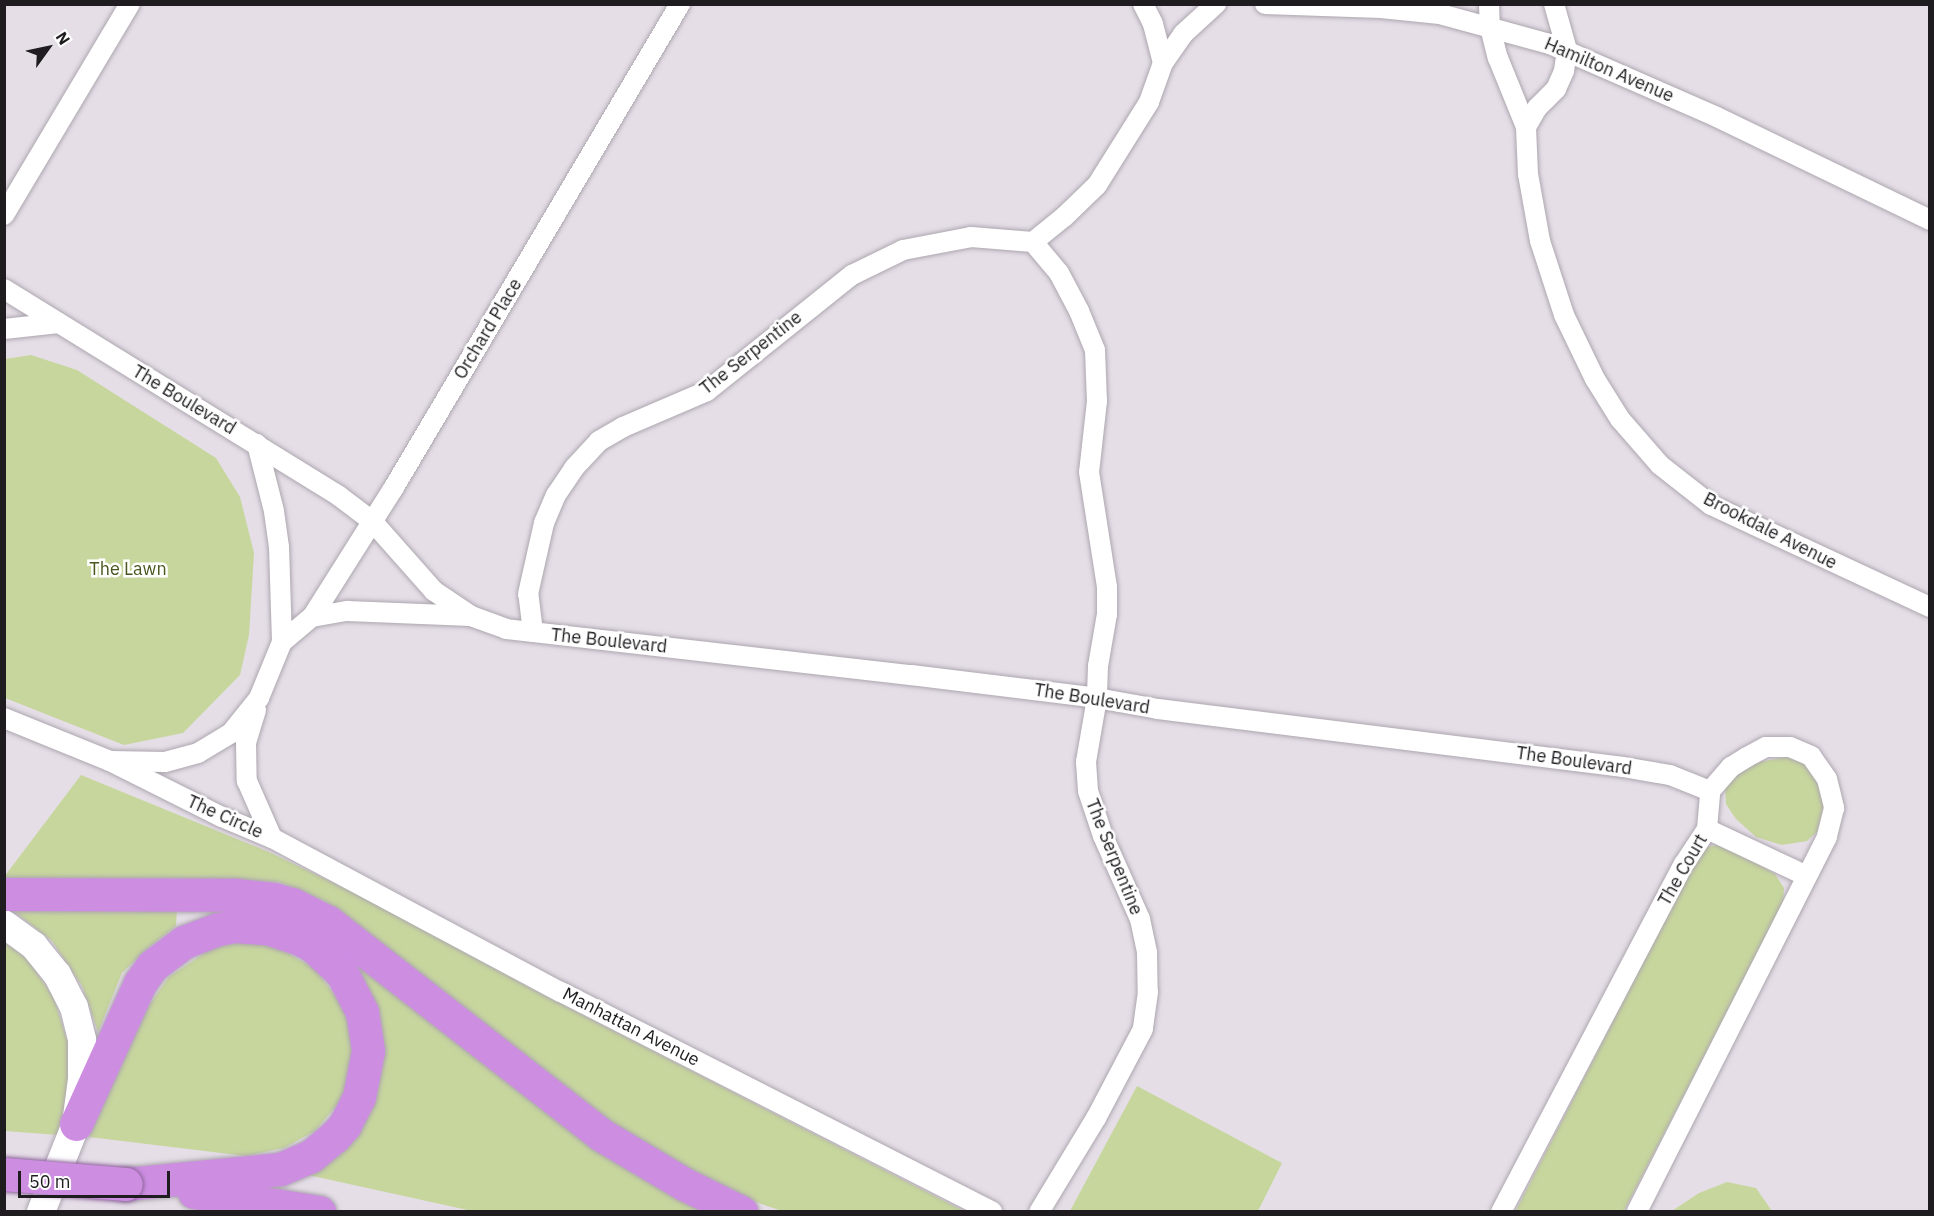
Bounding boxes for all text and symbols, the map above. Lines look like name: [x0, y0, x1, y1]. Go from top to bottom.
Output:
north arrow: [18, 18, 78, 78]
text: N: [52, 28, 75, 49]
street label: Hamilton Avenue: [1541, 33, 1677, 107]
street label: Orchard Place: [449, 275, 527, 383]
street label: The Serpentine: [696, 307, 806, 399]
street label: The Boulevard: [128, 361, 240, 439]
street label: Brookdale Avenue: [1700, 488, 1840, 574]
park label: The Lawn: [89, 558, 167, 580]
street label: The Boulevard: [550, 624, 668, 658]
street label: The Boulevard: [1033, 679, 1151, 719]
street label: The Boulevard: [1515, 742, 1633, 780]
street label: The Circle: [184, 791, 266, 843]
street label: The Serpentine: [1081, 796, 1147, 918]
street label: The Court: [1654, 830, 1712, 910]
street label: Manhattan Avenue: [559, 983, 703, 1071]
scale bar: [21, 1159, 172, 1197]
text: 50 m: [29, 1170, 71, 1193]

